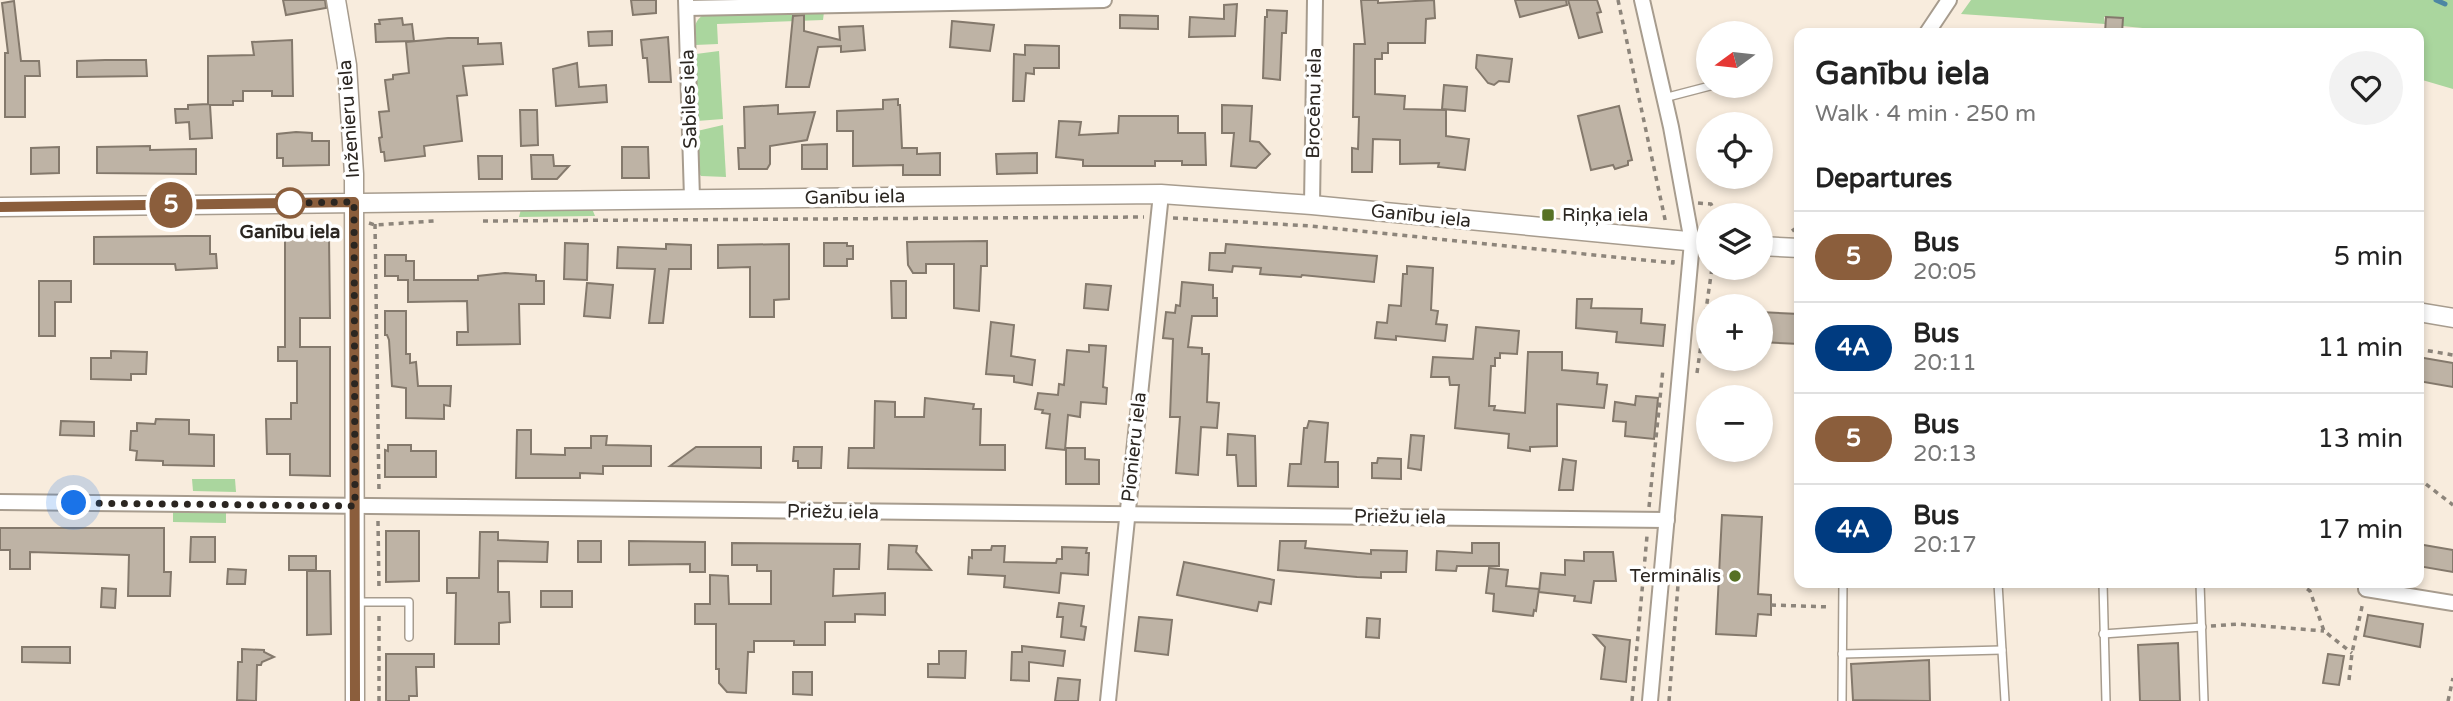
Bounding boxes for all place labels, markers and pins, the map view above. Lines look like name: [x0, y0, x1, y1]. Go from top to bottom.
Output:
marker: Ganību iela: [275, 188, 305, 218]
place label: Riņķa iela: [1562, 204, 1649, 226]
marker: Riņķa iela: [1540, 207, 1556, 223]
place label: Ganību iela: [240, 221, 340, 243]
place label: Terminālis: [1630, 565, 1721, 587]
marker: Terminālis: [1727, 568, 1743, 584]

